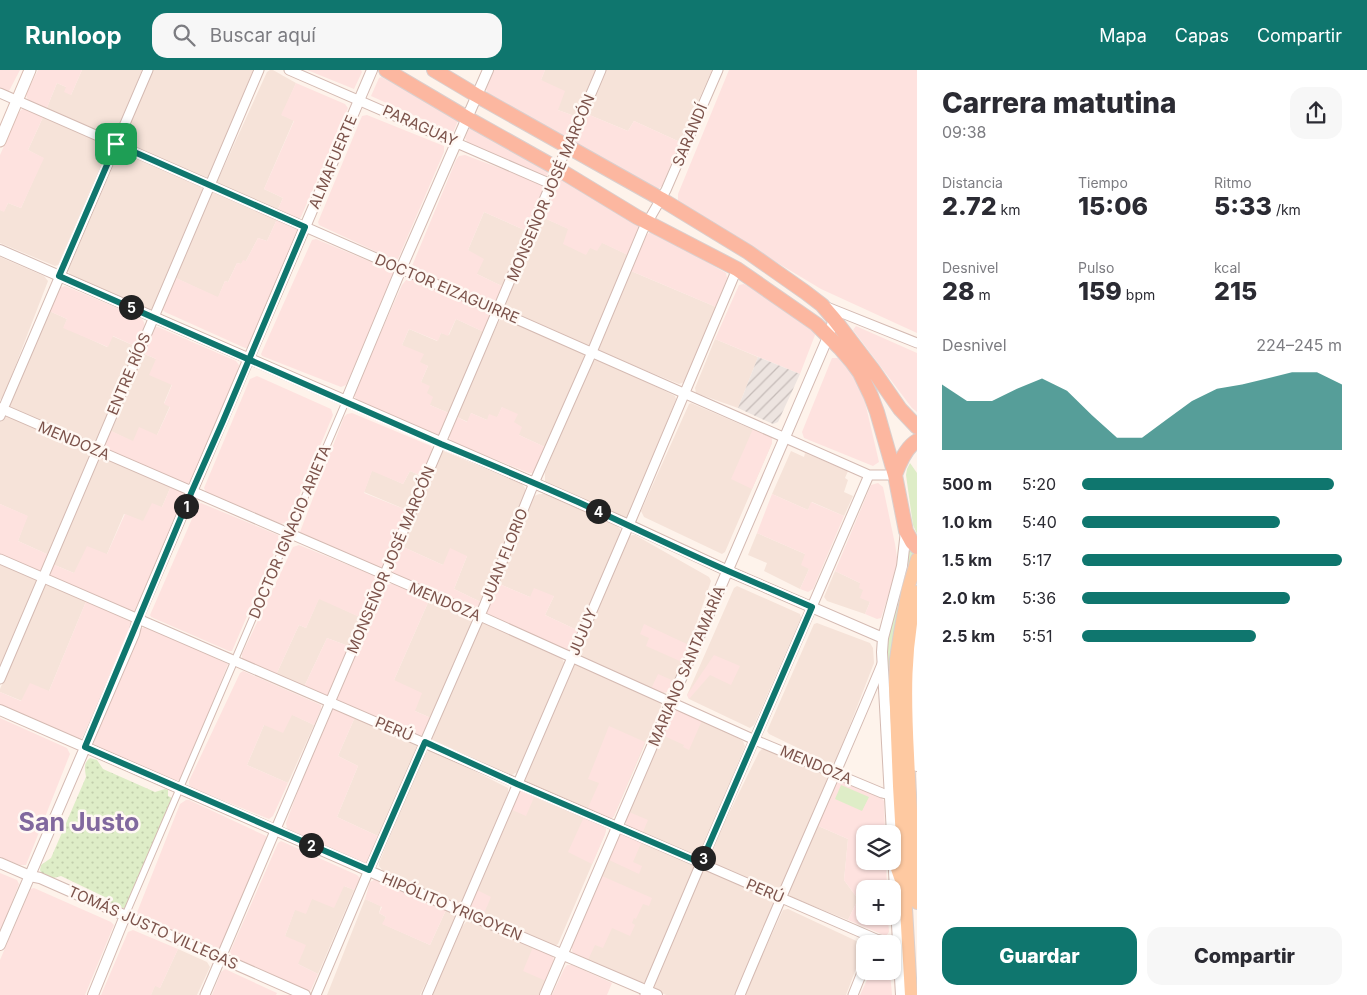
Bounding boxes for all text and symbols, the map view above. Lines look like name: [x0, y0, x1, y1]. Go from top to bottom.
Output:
search box: [152, 13, 502, 58]
text: Runloop: [25, 21, 122, 50]
icon: search: [170, 21, 198, 49]
text: Buscar aquí: [210, 24, 316, 47]
text: Mapa: [1099, 25, 1147, 46]
text: Capas: [1175, 25, 1229, 46]
text: Compartir: [1257, 25, 1342, 46]
text: Carrera matutina: [942, 86, 1177, 120]
button: share: [1290, 87, 1342, 139]
street label: MONSEÑOR JOSÉ MARCÓN: [502, 91, 599, 284]
street label: PARAGUAY: [380, 101, 461, 150]
street label: SARANDÍ: [668, 101, 711, 169]
street label: ALMAFUERTE: [304, 112, 361, 212]
text: 09:38: [942, 122, 986, 142]
pin: [95, 123, 137, 165]
icon: arrive: [102, 130, 130, 158]
text: Distancia: [942, 174, 1003, 191]
text: Tiempo: [1078, 174, 1128, 191]
text: Ritmo: [1214, 174, 1252, 191]
text: 2.72: [942, 191, 997, 221]
text: 15:06: [1078, 191, 1148, 221]
text: 5:33: [1214, 191, 1272, 221]
text: km: [997, 201, 1021, 218]
text: /km: [1272, 201, 1301, 218]
street label: DOCTOR EIZAGUIRRE: [372, 250, 522, 328]
text: Desnivel: [942, 259, 998, 276]
text: Pulso: [1078, 259, 1114, 276]
text: kcal: [1214, 259, 1241, 276]
text: 28: [942, 276, 975, 306]
text: 159: [1078, 276, 1122, 306]
text: 215: [1214, 276, 1257, 306]
text: m: [975, 286, 991, 303]
text: bpm: [1122, 286, 1155, 303]
pin: 5: [118, 294, 144, 320]
text: 5: [127, 299, 136, 316]
street label: ENTRE RÍOS: [103, 330, 154, 418]
text: Desnivel: [942, 335, 1007, 355]
text: 224–245 m: [1256, 335, 1342, 355]
street label: MENDOZA: [36, 417, 113, 464]
street label: DOCTOR IGNACIO ARIETA: [244, 442, 335, 621]
street label: MONSEÑOR JOSÉ MARCÓN: [342, 463, 439, 656]
text: 500 m: [942, 474, 992, 494]
text: 5:20: [1022, 474, 1056, 494]
pin: 1: [174, 494, 198, 518]
text: 1: [183, 498, 190, 515]
pin: 4: [586, 498, 610, 524]
text: 4: [594, 503, 603, 520]
street label: JUAN FLORIO: [477, 505, 532, 604]
text: 1.0 km: [942, 512, 992, 532]
text: 5:40: [1022, 512, 1057, 532]
text: 1.5 km: [942, 550, 992, 570]
text: 5:17: [1022, 550, 1052, 570]
street label: MENDOZA: [407, 578, 484, 625]
street label: MARIANO SANTAMARÍA: [644, 583, 729, 749]
text: 2.0 km: [942, 588, 995, 608]
text: 5:36: [1022, 588, 1056, 608]
street label: JUJUY: [564, 605, 601, 658]
text: 2.5 km: [942, 626, 995, 646]
text: 5:51: [1022, 626, 1053, 646]
street label: PERÚ: [372, 712, 416, 745]
street label: MENDOZA: [778, 741, 855, 788]
district label: San Justo: [19, 807, 139, 837]
map controls: [856, 825, 901, 980]
button: layers: [856, 825, 901, 870]
pin: 2: [298, 832, 324, 858]
text: 2: [307, 837, 316, 854]
pin: 3: [690, 846, 716, 870]
text: 3: [699, 850, 708, 867]
street label: HIPÓLITO YRIGOYEN: [379, 868, 525, 945]
street label: PERÚ: [743, 874, 787, 907]
button: +: [856, 880, 901, 925]
street label: TOMÁS JUSTO VILLEGAS: [65, 881, 241, 974]
button: Guardar: [942, 927, 1137, 985]
button: Compartir: [1147, 927, 1342, 985]
button: −: [856, 935, 901, 980]

